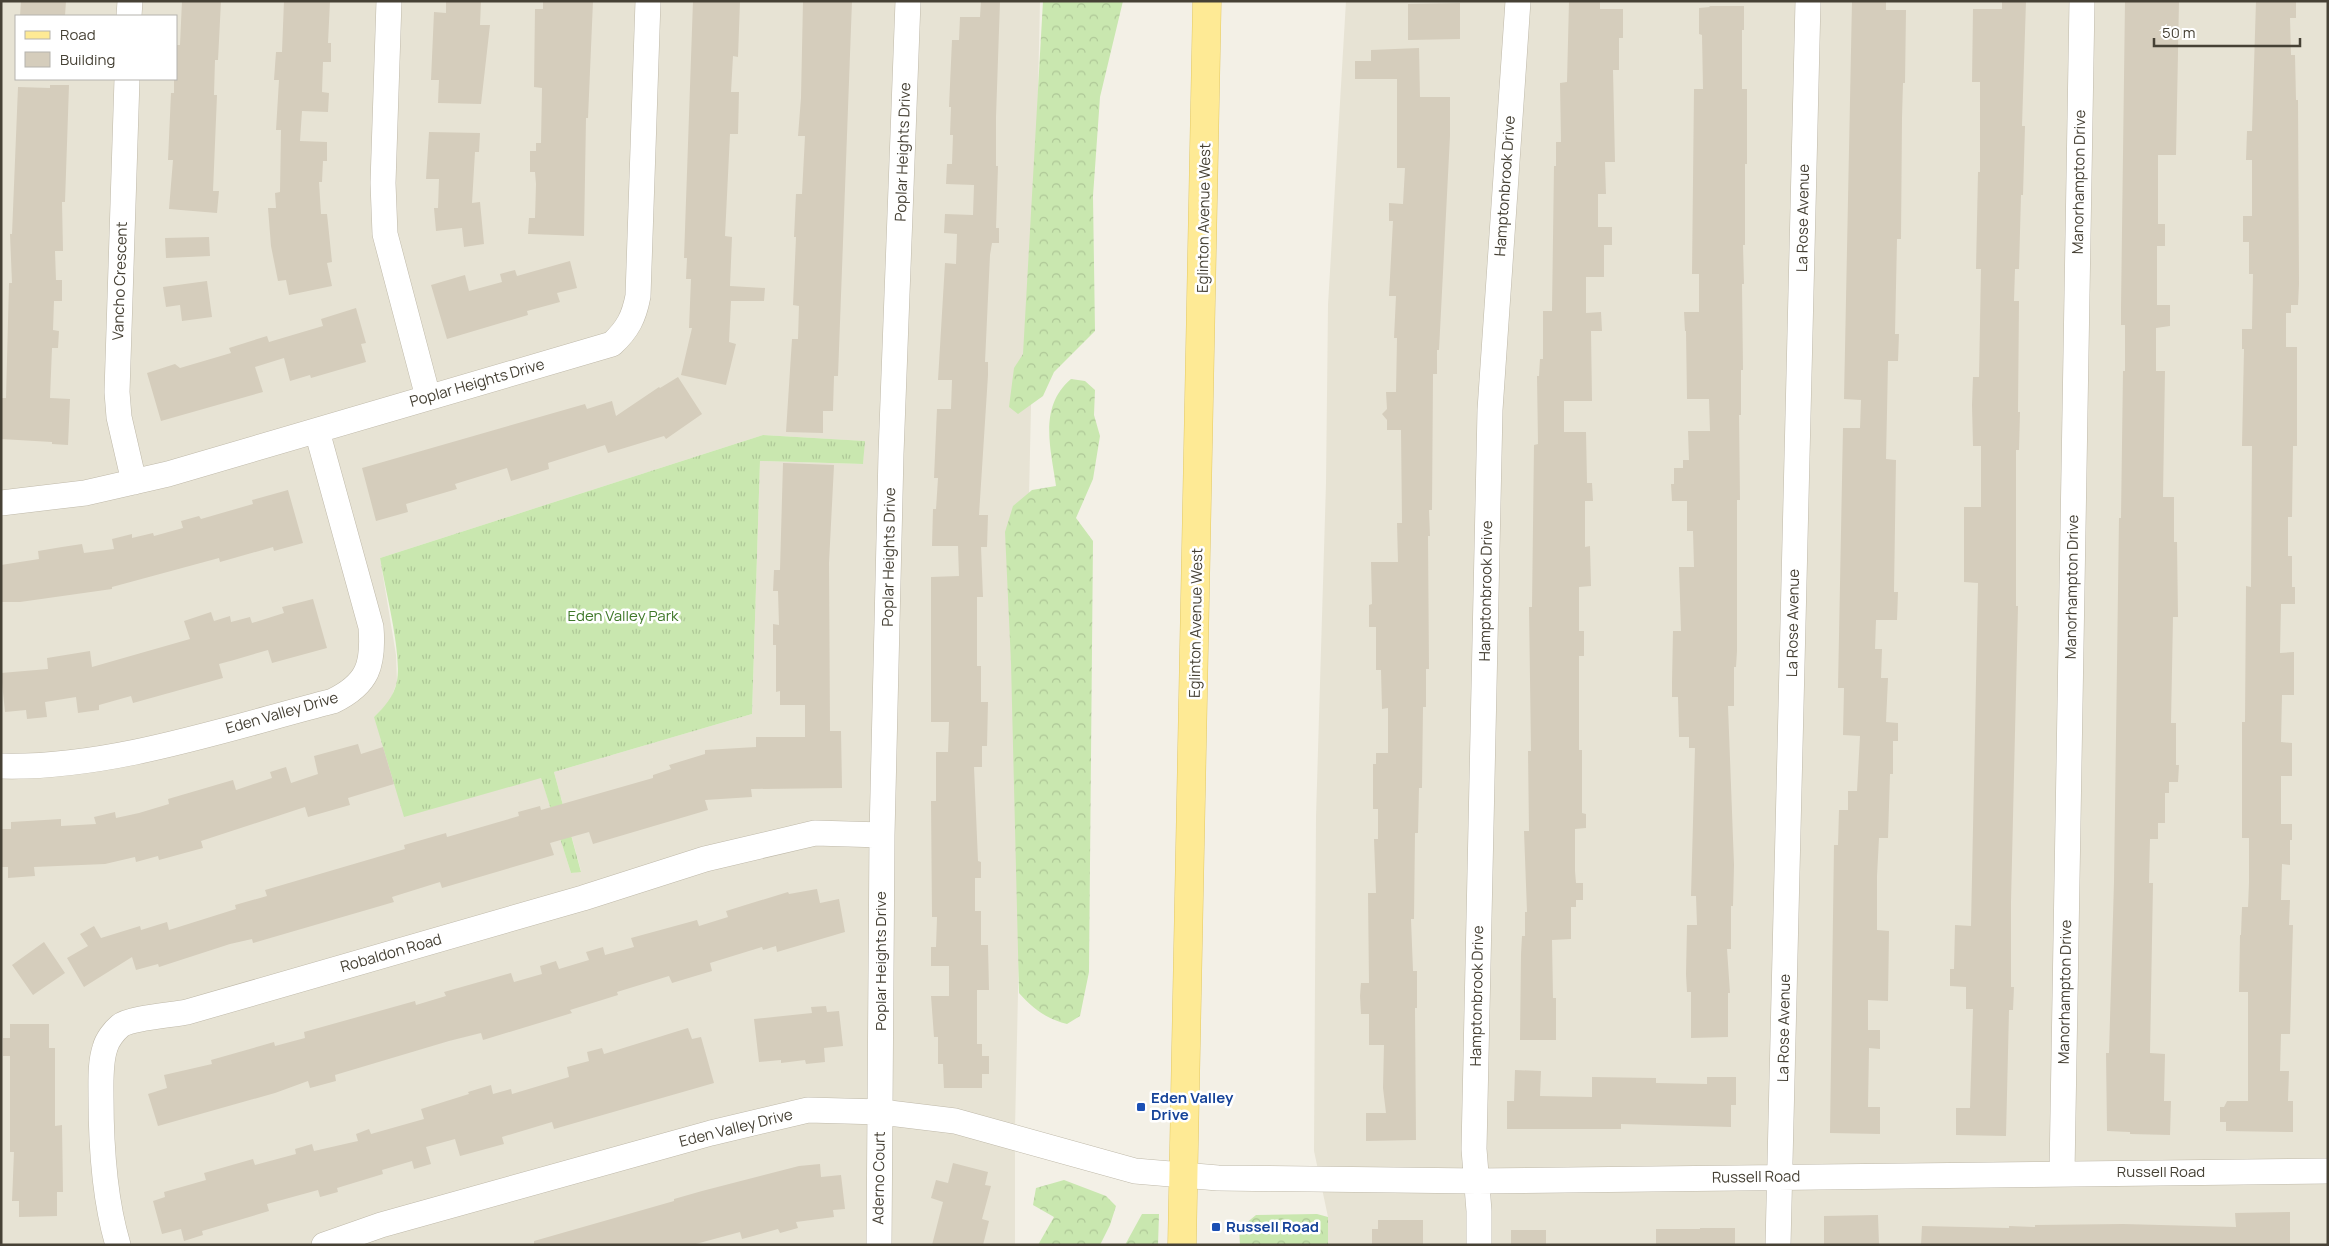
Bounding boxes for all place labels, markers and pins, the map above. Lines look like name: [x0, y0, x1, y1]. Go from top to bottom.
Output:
place label: Eden Valley Drive: [1151, 1087, 1234, 1125]
marker: Eden Valley Drive: [1135, 1101, 1147, 1113]
place label: Russell Road: [1226, 1216, 1319, 1237]
marker: Russell Road: [1210, 1221, 1222, 1233]

